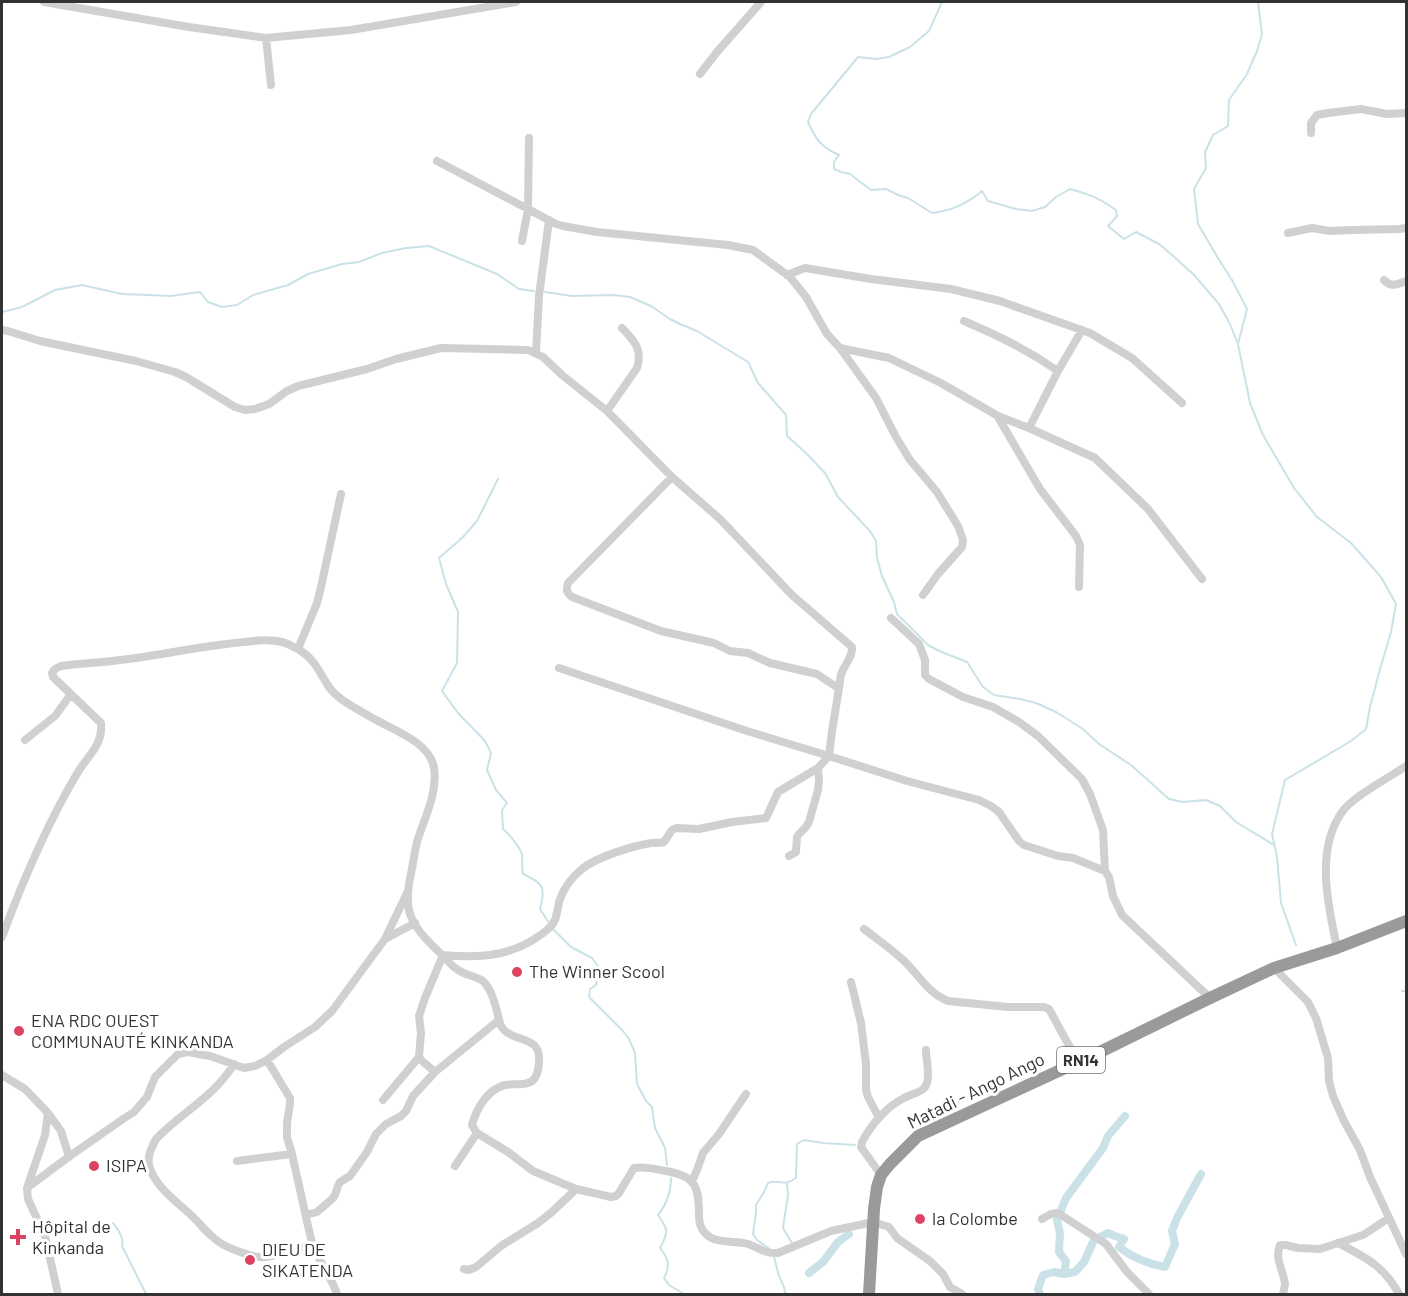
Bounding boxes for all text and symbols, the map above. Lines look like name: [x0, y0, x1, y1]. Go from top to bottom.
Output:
place label: The Winner Scool: [529, 960, 665, 982]
marker: The Winner Scool: [510, 965, 524, 979]
place label: ENA RDC OUEST COMMUNAUTÉ KINKANDA: [31, 1009, 234, 1052]
marker: ENA RDC OUEST COMMUNAUTÉ KINKANDA: [12, 1024, 26, 1038]
street label: Matadi - Ango Ango: [903, 1047, 1048, 1133]
road number: RN14: [1057, 1047, 1105, 1073]
place label: ISIPA: [106, 1154, 147, 1176]
marker: ISIPA: [87, 1159, 101, 1173]
place label: la Colombe: [932, 1207, 1018, 1229]
marker: la Colombe: [913, 1212, 927, 1226]
place label: Hôpital de Kinkanda: [32, 1215, 111, 1258]
marker: Hôpital de Kinkanda: [9, 1228, 27, 1246]
place label: DIEU DE SIKATENDA: [262, 1238, 353, 1281]
marker: DIEU DE SIKATENDA: [243, 1253, 257, 1267]

